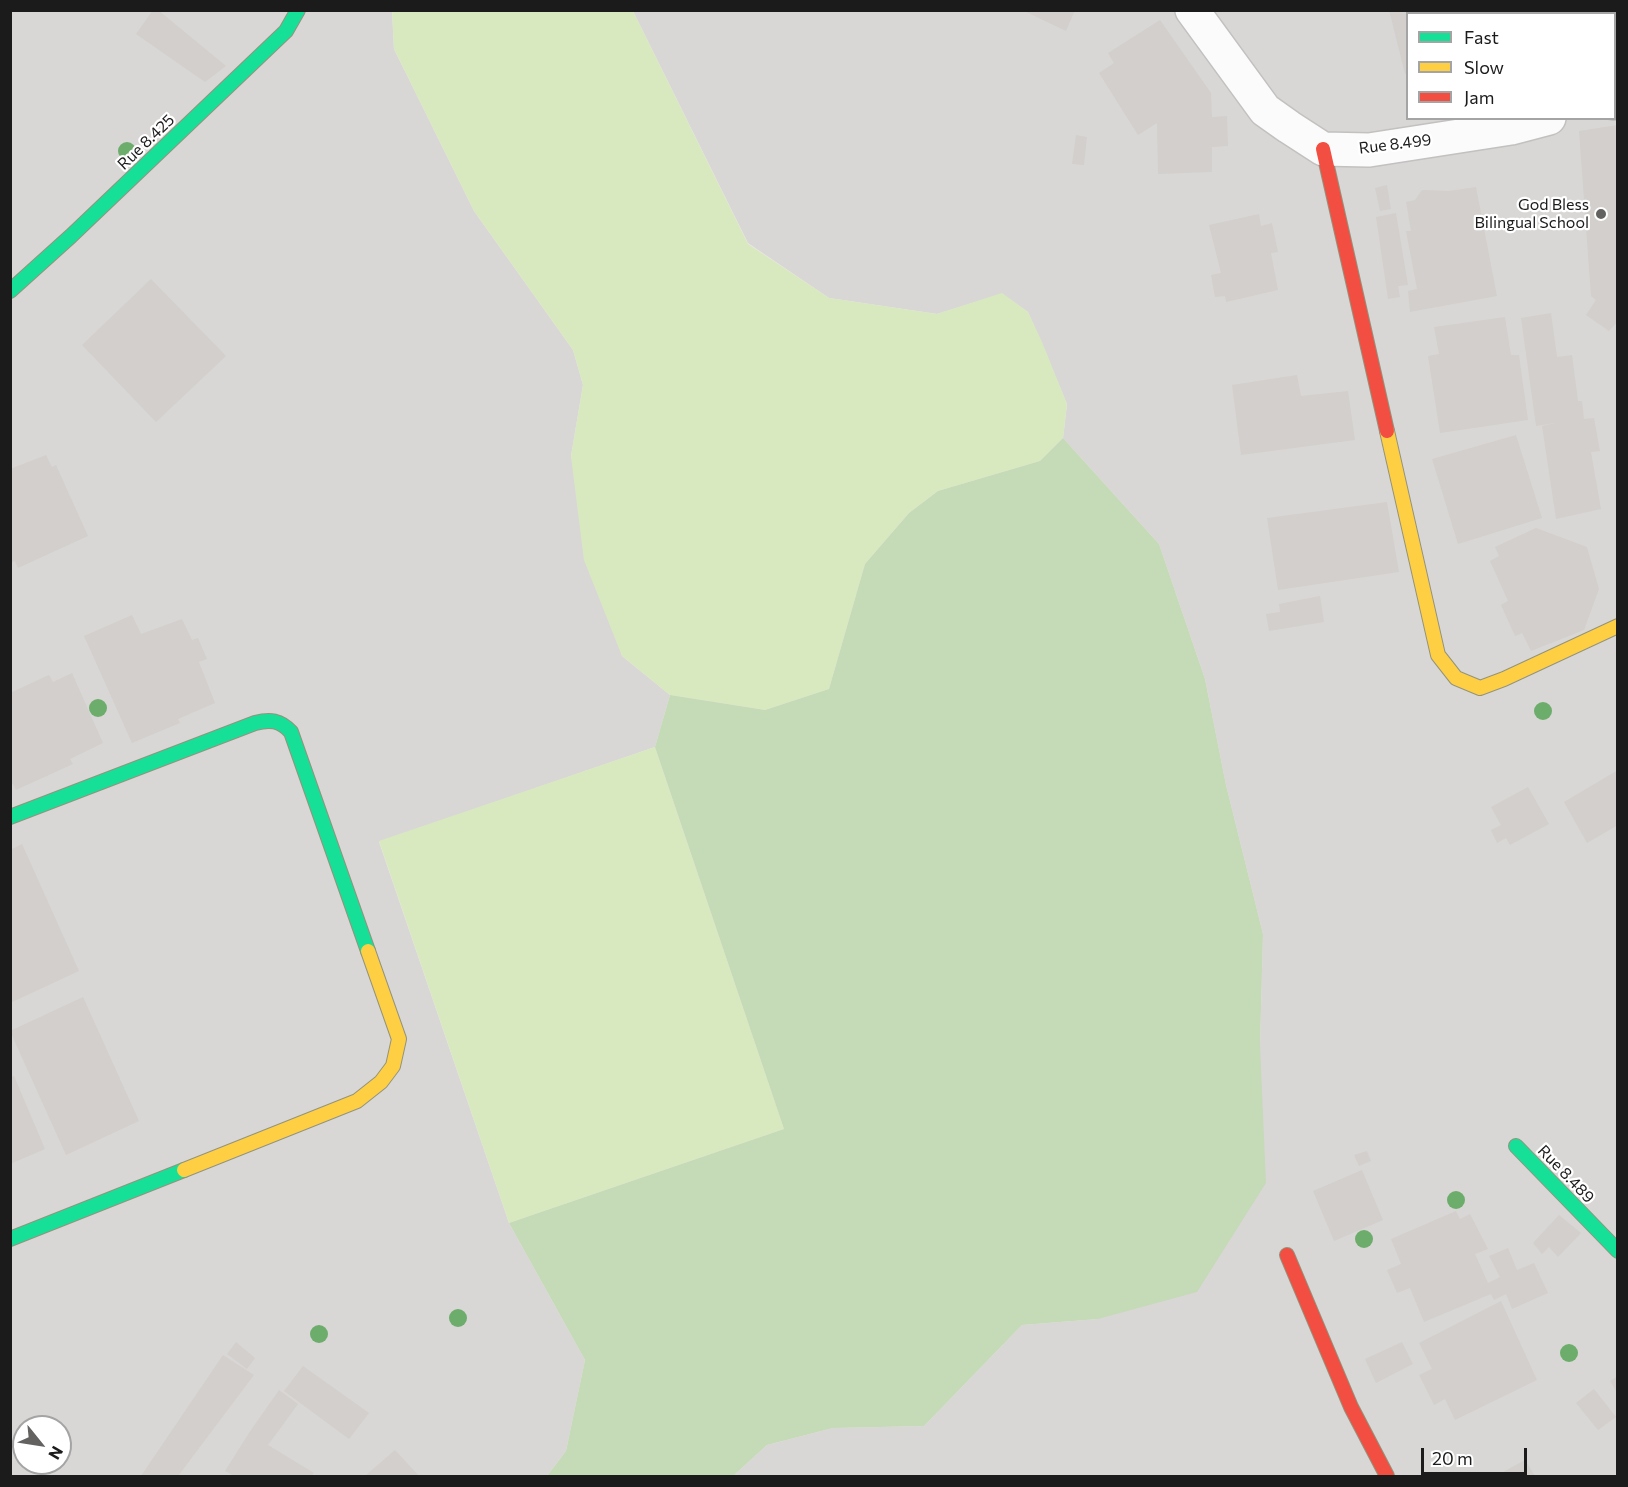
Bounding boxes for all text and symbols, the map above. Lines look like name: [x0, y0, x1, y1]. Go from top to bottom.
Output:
legend: [1406, 12, 1616, 120]
text: Fast: [1464, 26, 1499, 48]
text: Slow: [1464, 56, 1504, 78]
text: Jam: [1464, 86, 1494, 108]
street label: Rue 8.425: [114, 110, 178, 174]
street label: Rue 8.499: [1358, 130, 1432, 158]
place label: God Bless Bilingual School: [1474, 195, 1589, 233]
marker: God Bless Bilingual School: [1594, 207, 1608, 221]
street label: Rue 8.489: [1534, 1141, 1598, 1207]
north arrow: [12, 1415, 72, 1475]
scale bar: [1424, 1436, 1530, 1474]
text: N: [45, 1443, 68, 1463]
text: 20 m: [1432, 1447, 1473, 1469]

